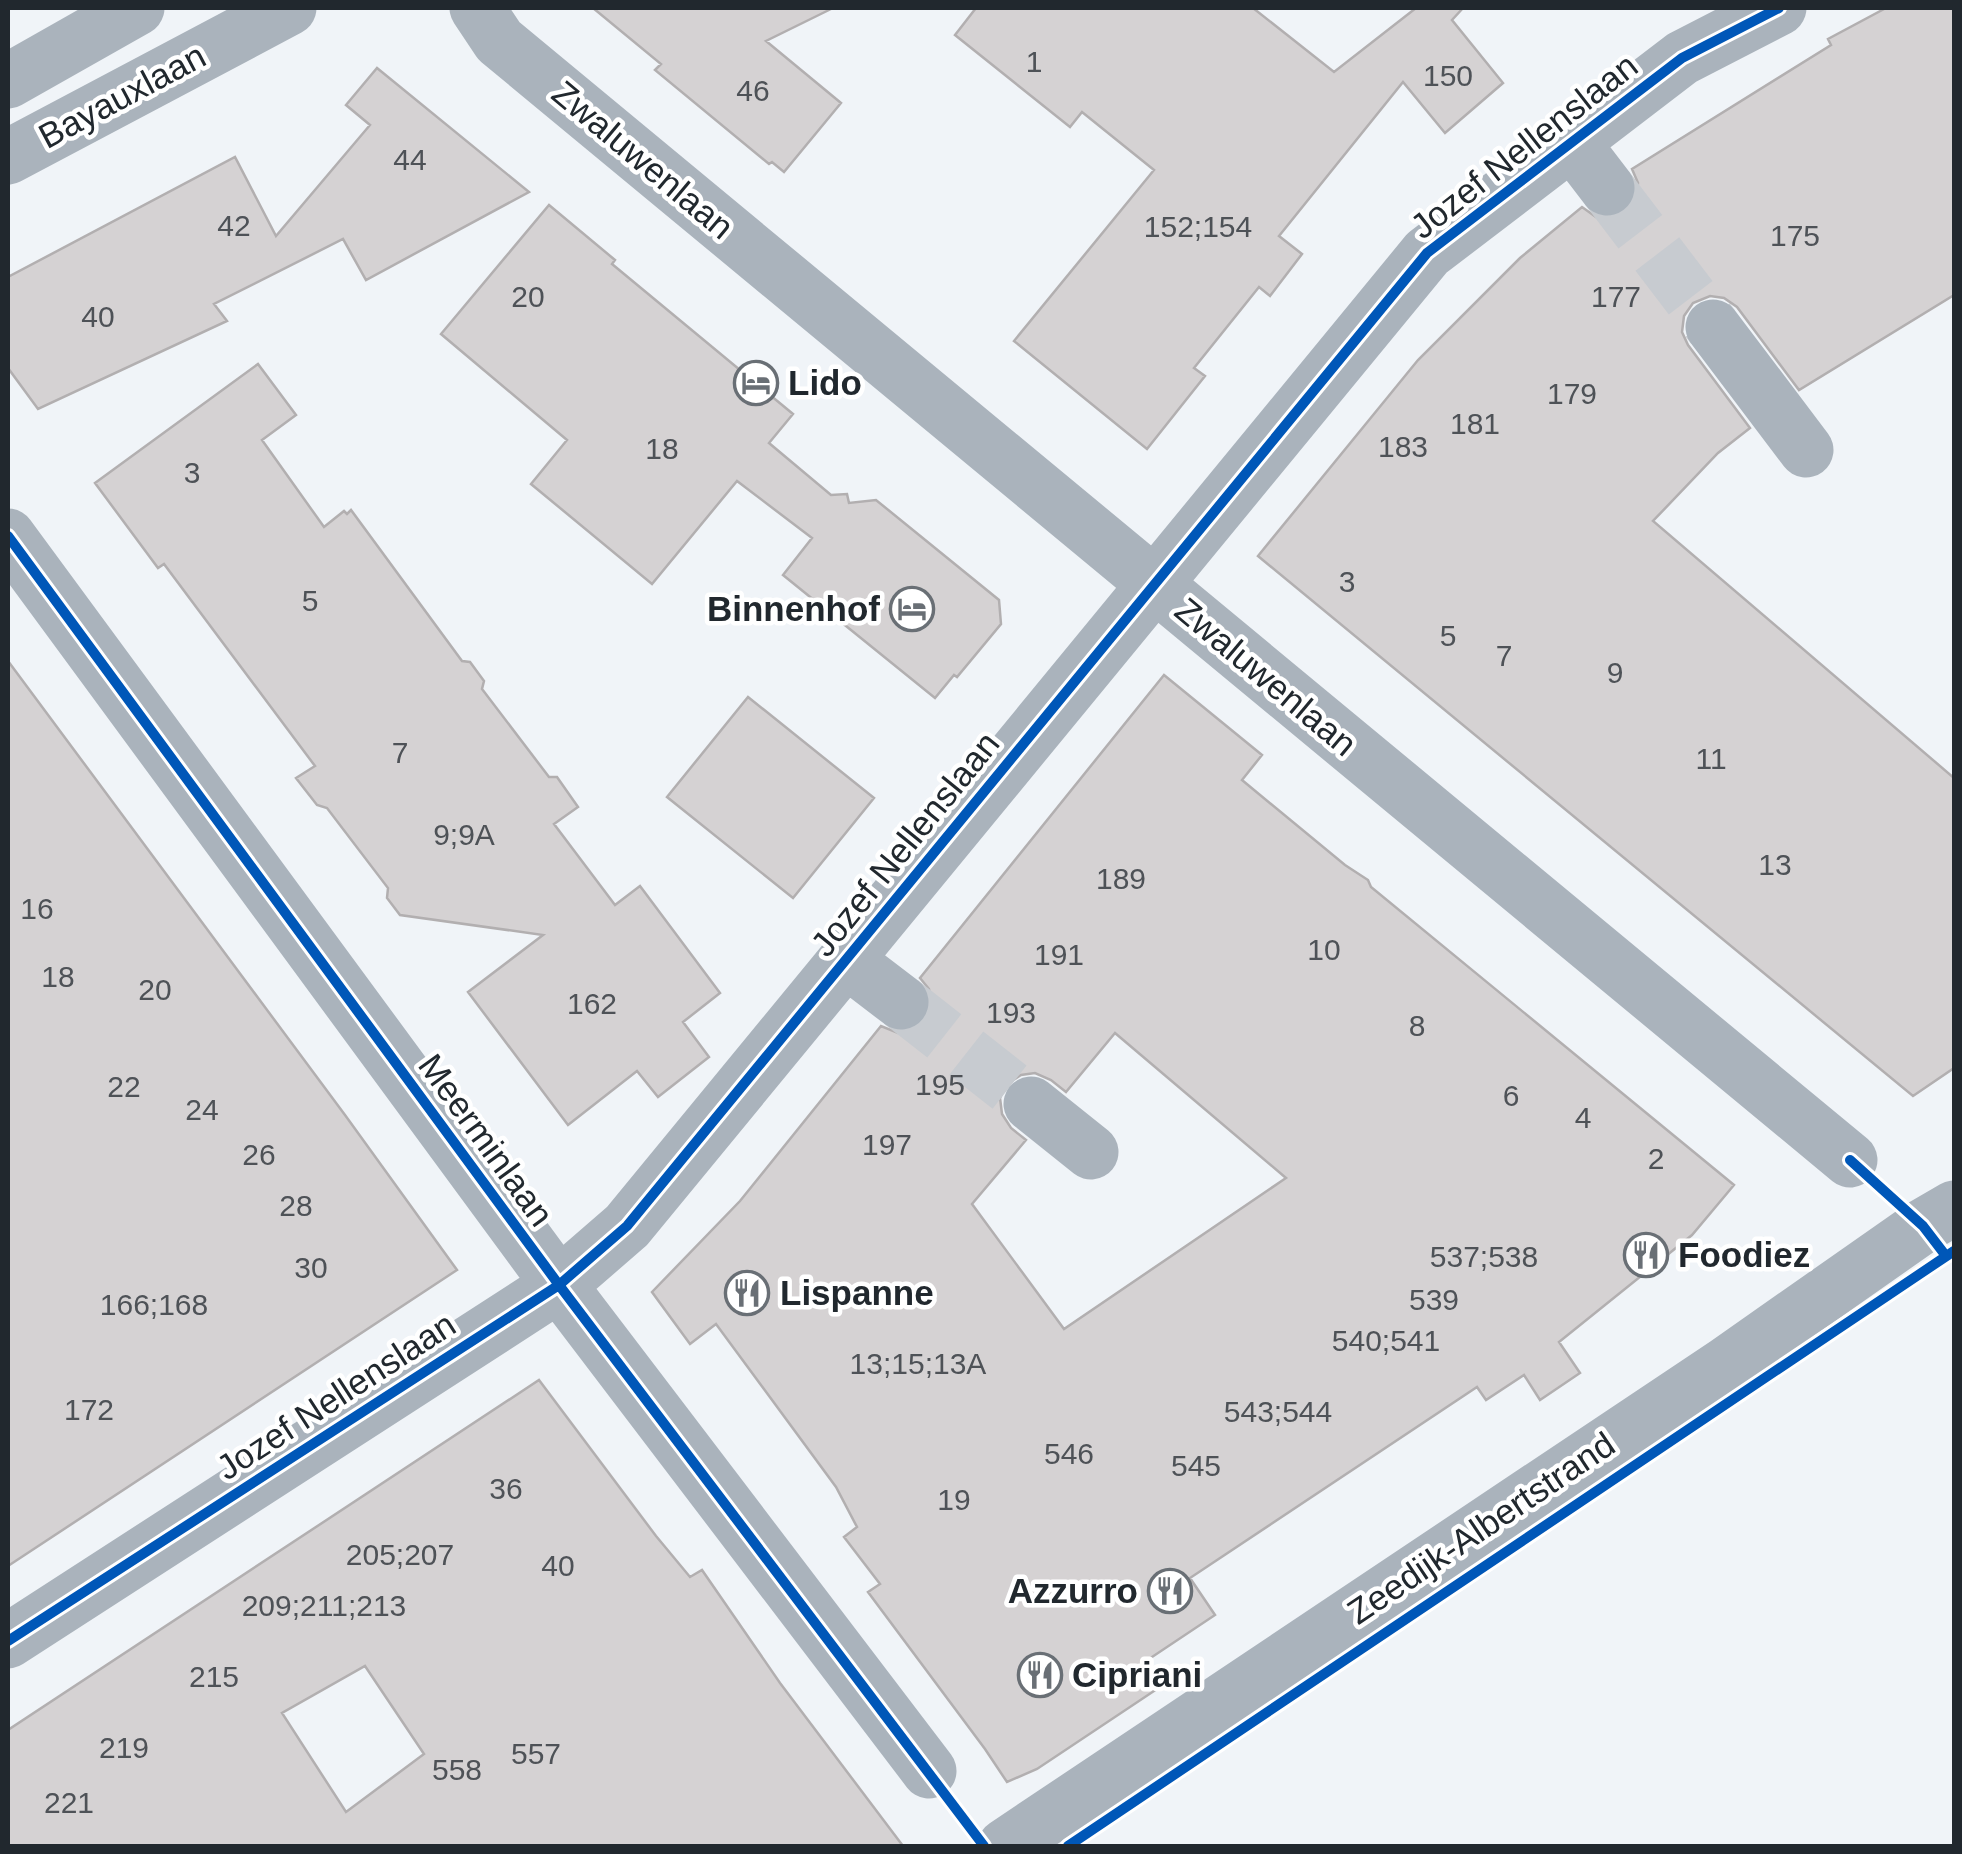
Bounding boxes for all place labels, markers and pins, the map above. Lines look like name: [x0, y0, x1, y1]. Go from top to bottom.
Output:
hotel icon: Lido: [733, 360, 779, 406]
place label: Lido: [788, 363, 862, 402]
hotel icon: Binnenhof: [889, 586, 935, 632]
place label: Binnenhof: [707, 589, 880, 628]
restaurant icon: Foodiez: [1623, 1232, 1669, 1278]
place label: Foodiez: [1678, 1235, 1810, 1274]
restaurant icon: Lispanne: [724, 1270, 770, 1316]
place label: Lispanne: [780, 1273, 934, 1312]
restaurant icon: Azzurro: [1147, 1568, 1193, 1614]
place label: Azzurro: [1008, 1571, 1138, 1610]
restaurant icon: Cipriani: [1017, 1652, 1063, 1698]
place label: Cipriani: [1072, 1655, 1202, 1694]

